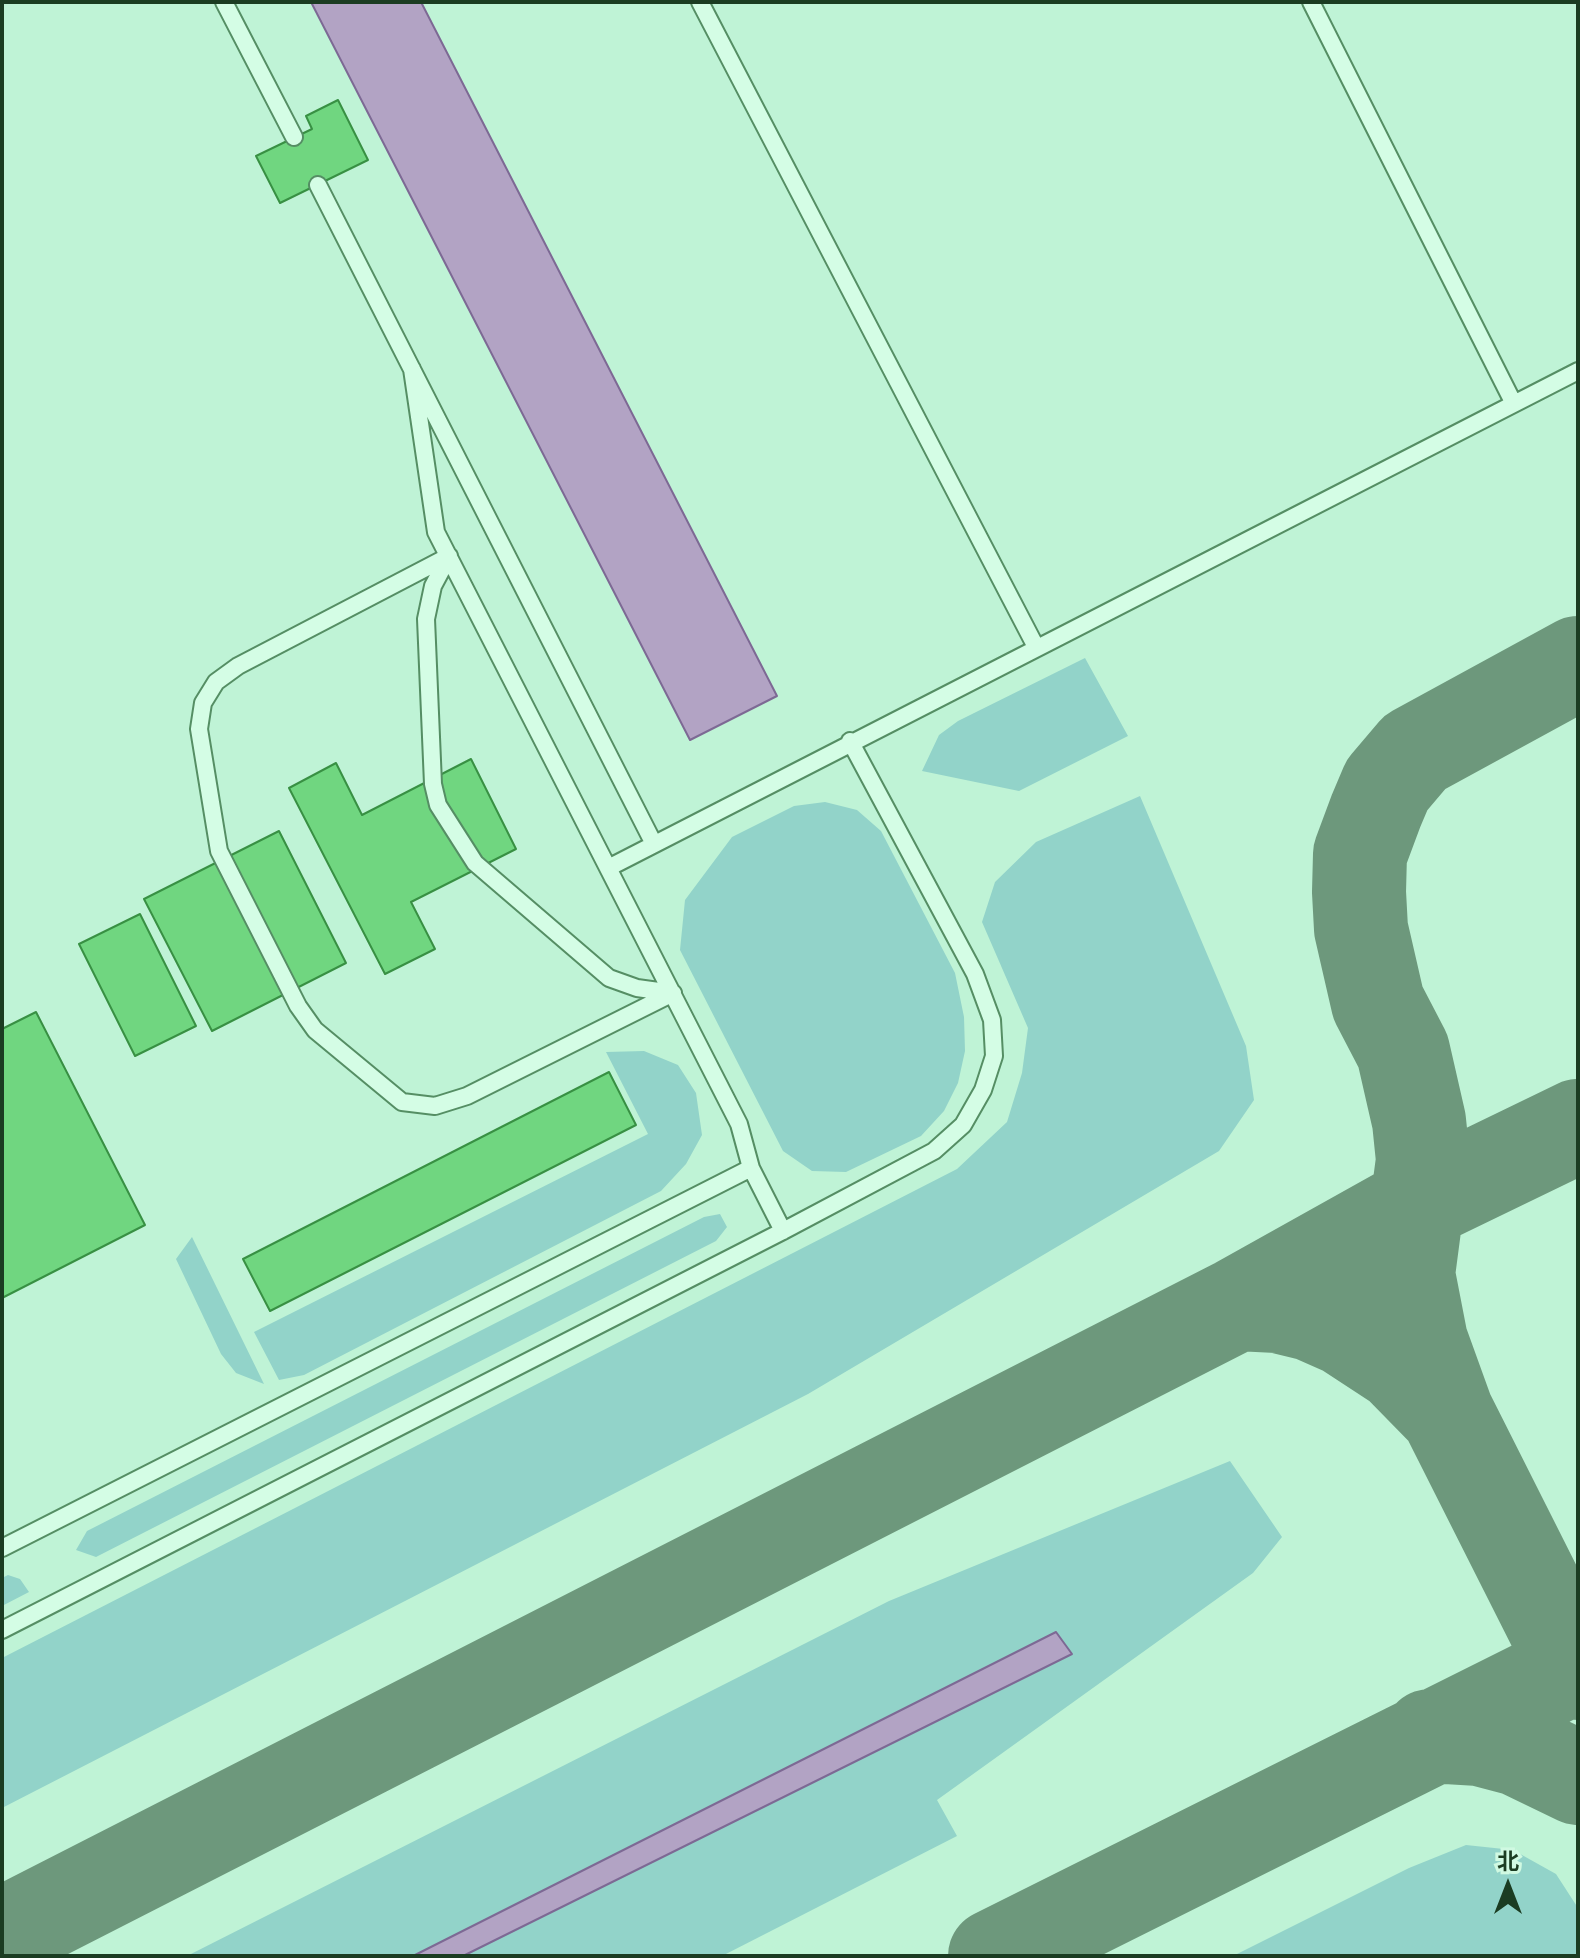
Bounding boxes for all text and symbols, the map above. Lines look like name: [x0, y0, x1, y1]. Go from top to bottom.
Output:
north arrow: [1468, 1846, 1548, 1926]
text: 北: [1497, 1848, 1519, 1875]

